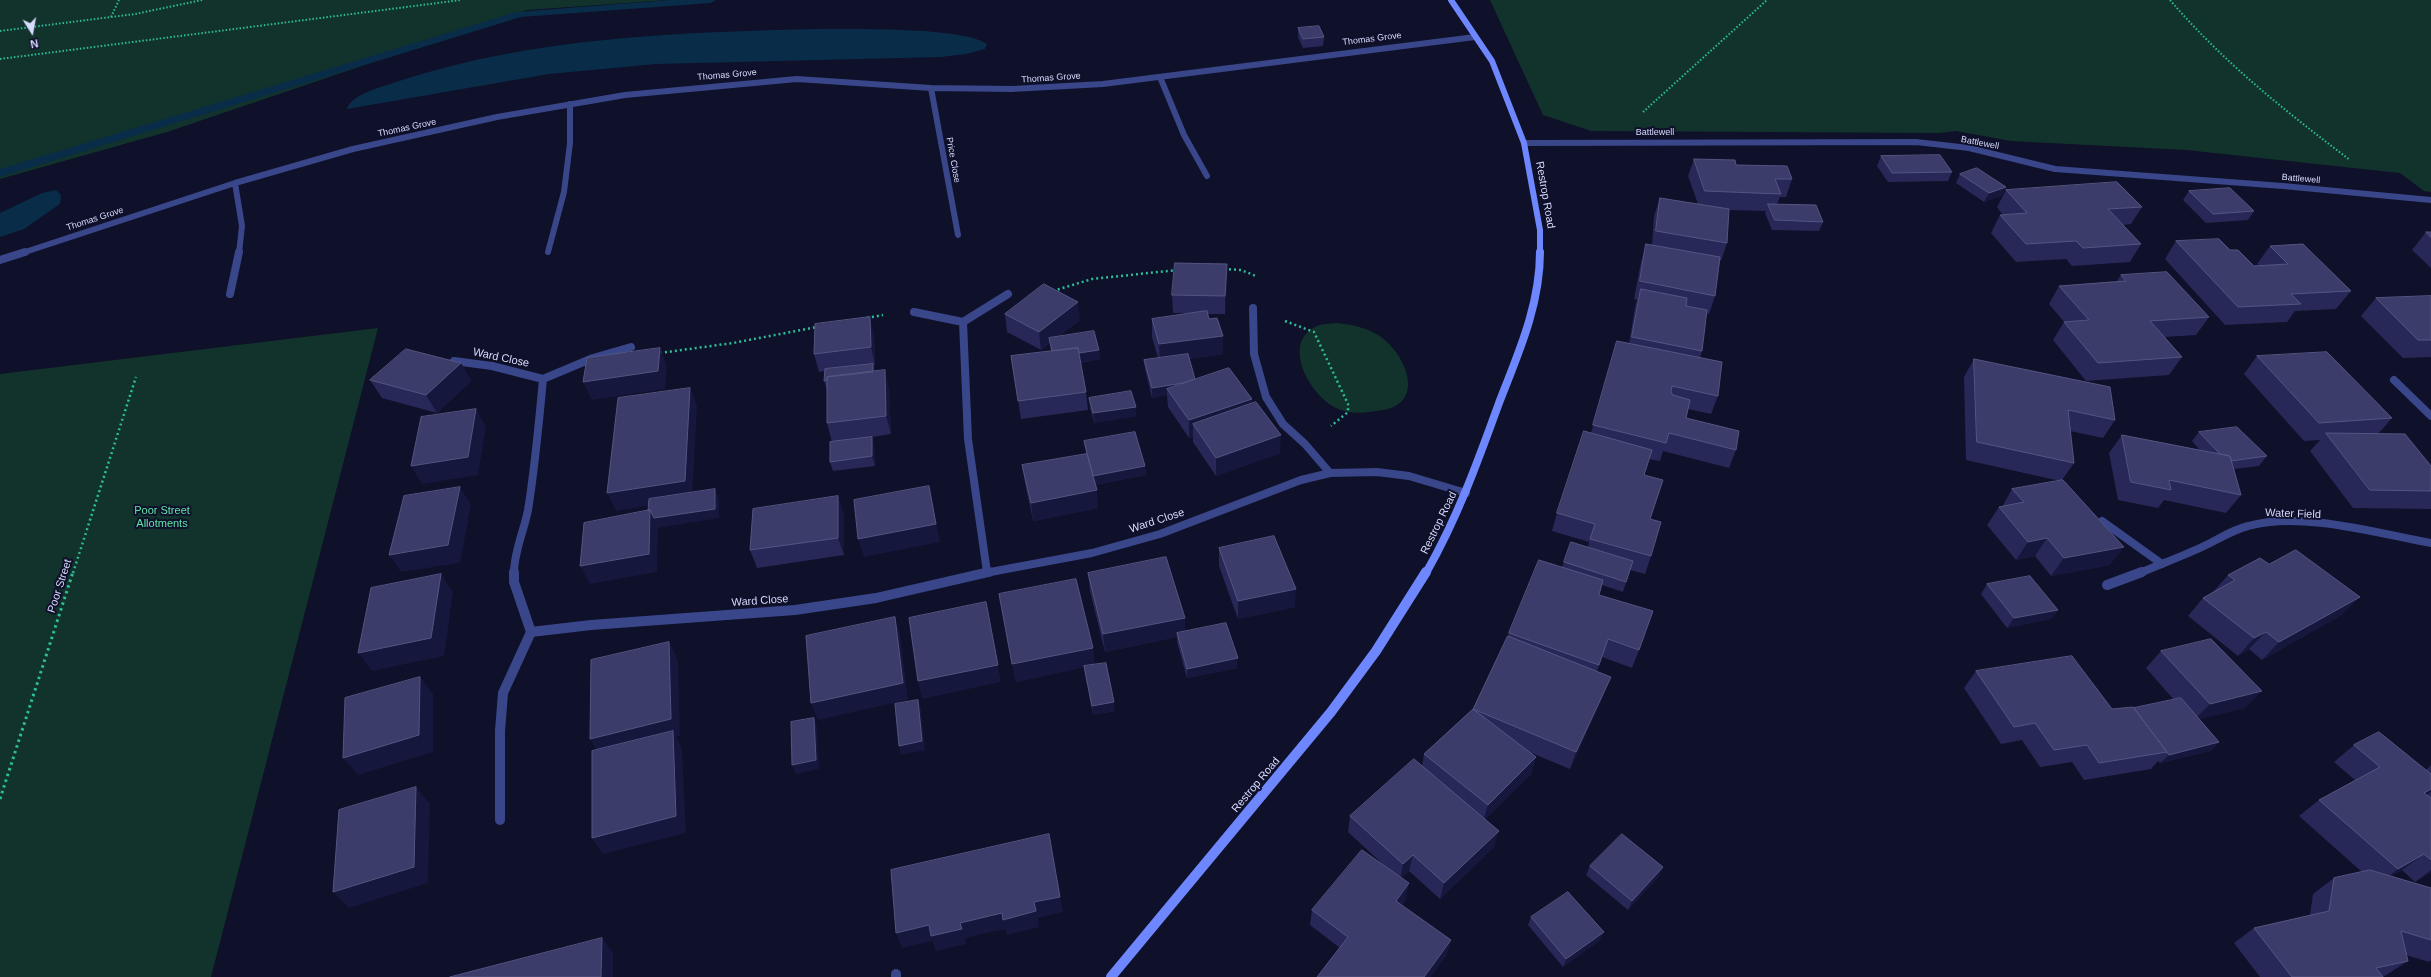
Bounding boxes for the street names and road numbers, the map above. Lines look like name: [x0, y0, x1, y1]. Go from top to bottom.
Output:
street label: Thomas Grove: [1342, 30, 1402, 48]
street label: Thomas Grove: [697, 67, 757, 83]
street label: Thomas Grove: [1021, 71, 1081, 85]
street label: Thomas Grove: [377, 117, 437, 139]
street label: Battlewell: [1636, 128, 1674, 138]
street label: Battlewell: [1960, 134, 2000, 152]
street label: Price Close: [944, 136, 962, 184]
street label: Restrop Road: [1533, 160, 1557, 230]
street label: Battlewell: [2281, 172, 2321, 186]
street label: Thomas Grove: [65, 205, 125, 233]
street label: Ward Close: [472, 346, 530, 370]
street label: Restrop Road: [1418, 490, 1460, 556]
street label: Ward Close: [1128, 506, 1186, 536]
street label: Water Field: [2265, 506, 2321, 522]
street label: Poor Street: [45, 558, 75, 614]
street label: Ward Close: [731, 592, 789, 610]
street label: Restrop Road: [1229, 755, 1283, 815]

